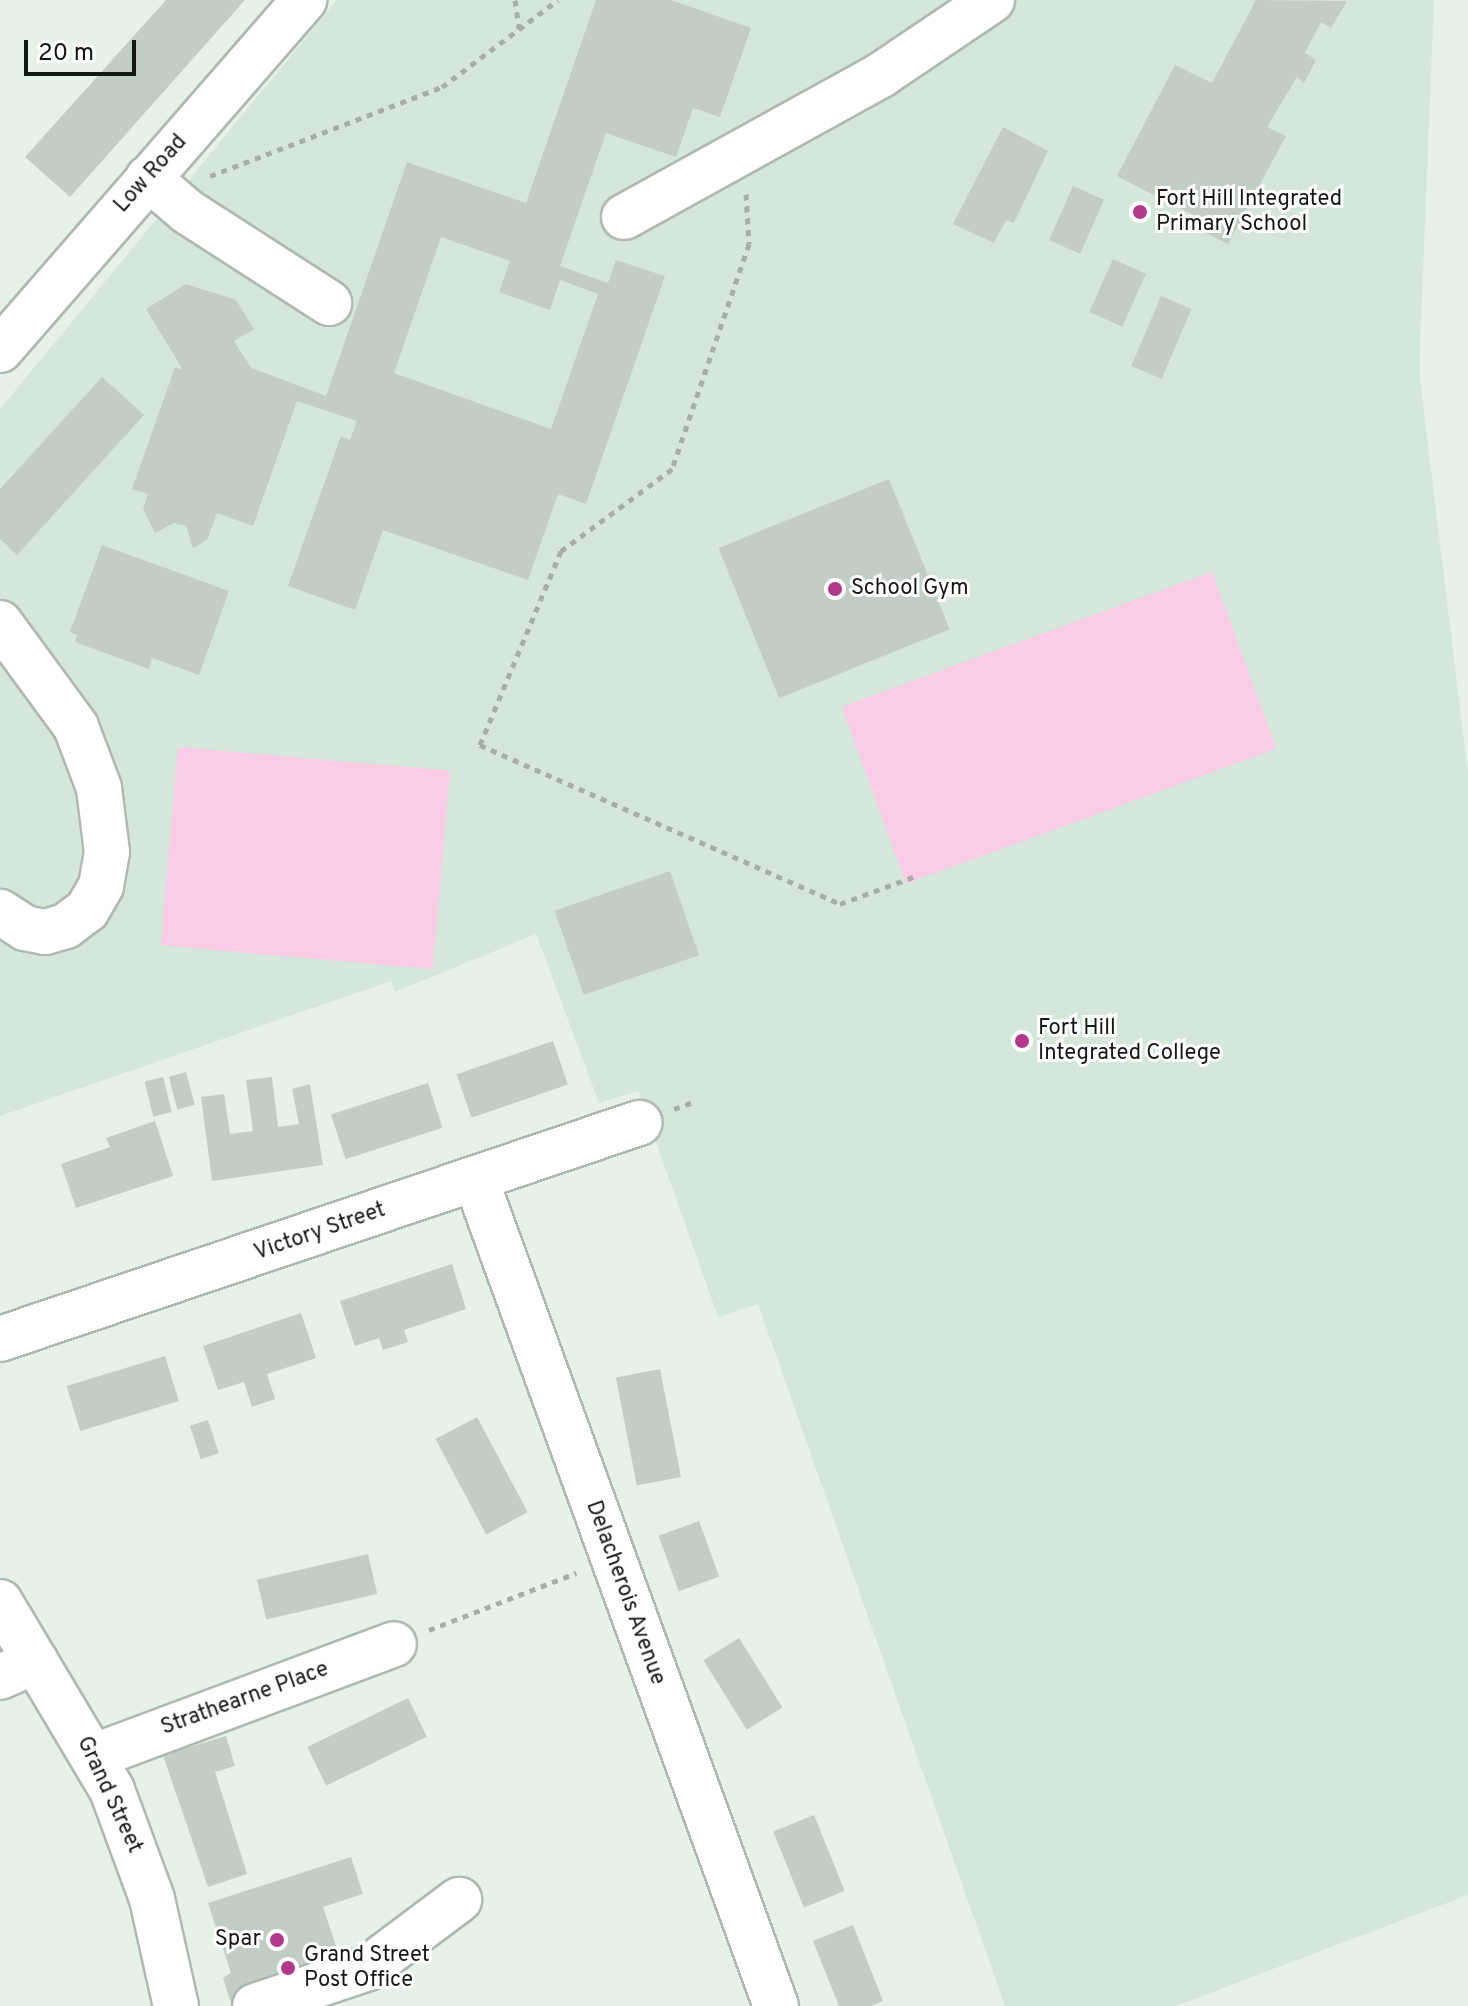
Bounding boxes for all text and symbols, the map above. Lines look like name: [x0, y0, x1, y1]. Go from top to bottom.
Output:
scale bar: [28, 24, 140, 74]
text: 20 m: [38, 39, 94, 69]
street label: Low Road: [109, 129, 193, 219]
place label: Fort Hill Integrated Primary School: [1156, 186, 1342, 238]
marker: Fort Hill Integrated Primary School: [1131, 203, 1149, 221]
place label: School Gym: [851, 576, 969, 602]
marker: School Gym: [826, 580, 844, 598]
place label: Fort Hill Integrated College: [1038, 1015, 1221, 1066]
marker: Fort Hill Integrated College: [1013, 1032, 1031, 1050]
street label: Victory Street: [251, 1197, 389, 1267]
street label: Delacherois Avenue: [579, 1497, 671, 1689]
street label: Strathearne Place: [157, 1656, 333, 1742]
street label: Grand Street: [70, 1732, 148, 1858]
place label: Spar: [215, 1927, 261, 1953]
marker: Spar: [268, 1931, 286, 1949]
place label: Grand Street Post Office: [304, 1942, 430, 1994]
marker: Grand Street Post Office: [279, 1959, 297, 1977]

